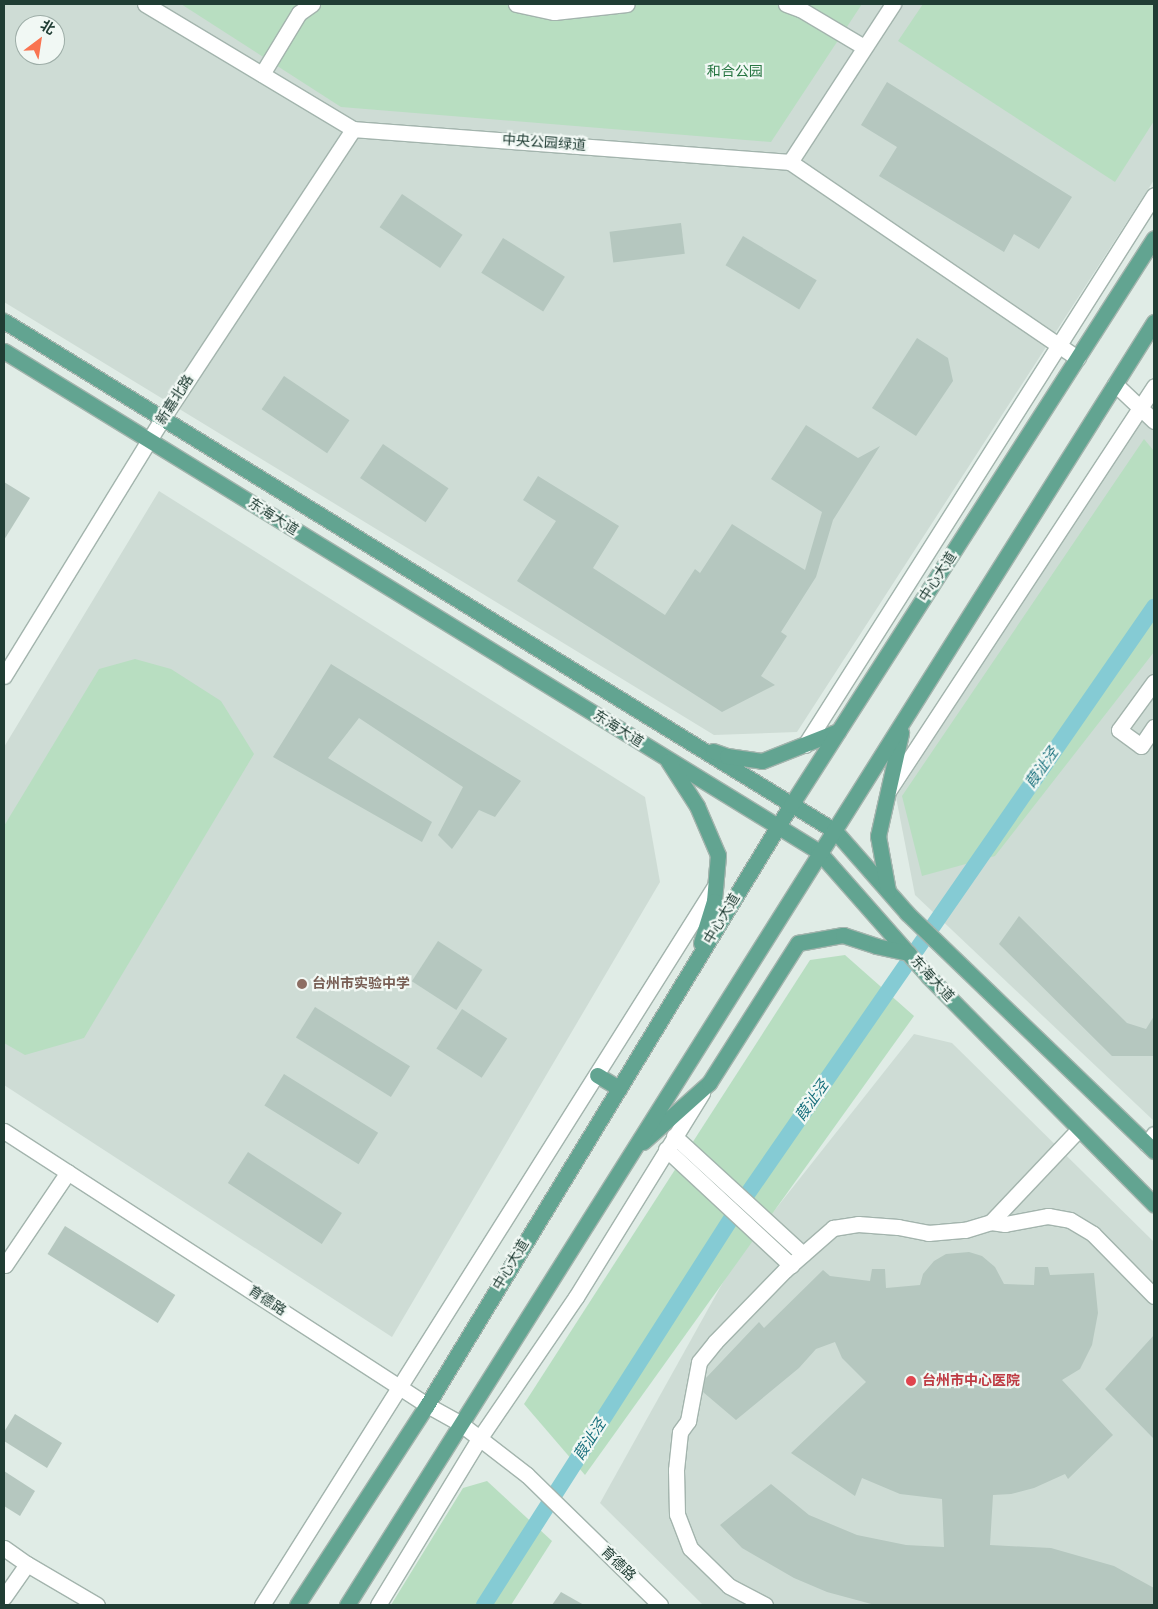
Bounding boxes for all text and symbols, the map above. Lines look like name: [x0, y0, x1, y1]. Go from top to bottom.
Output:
north arrow: [15, 15, 65, 65]
text: 北: [37, 17, 58, 38]
park label: 和合公园: [707, 64, 763, 80]
street label: 中央公园绿道: [502, 132, 586, 154]
street label: 新嘉北路: [153, 372, 197, 428]
street label: 东海大道: [245, 495, 301, 539]
street label: 中心大道: [916, 549, 960, 605]
street label: 东海大道: [590, 707, 646, 751]
water label: 葭沚泾: [1022, 744, 1062, 792]
street label: 中心大道: [700, 891, 744, 947]
street label: 东海大道: [907, 953, 957, 1005]
place label: 台州市实验中学: [312, 976, 410, 992]
marker: 台州市实验中学: [296, 978, 308, 990]
water label: 葭沚泾: [792, 1077, 832, 1125]
street label: 中心大道: [489, 1237, 533, 1293]
street label: 育德路: [245, 1283, 289, 1319]
place label: 台州市中心医院: [922, 1373, 1020, 1389]
marker: 台州市中心医院: [904, 1374, 918, 1388]
water label: 葭沚泾: [570, 1416, 610, 1464]
street label: 育德路: [597, 1543, 639, 1585]

